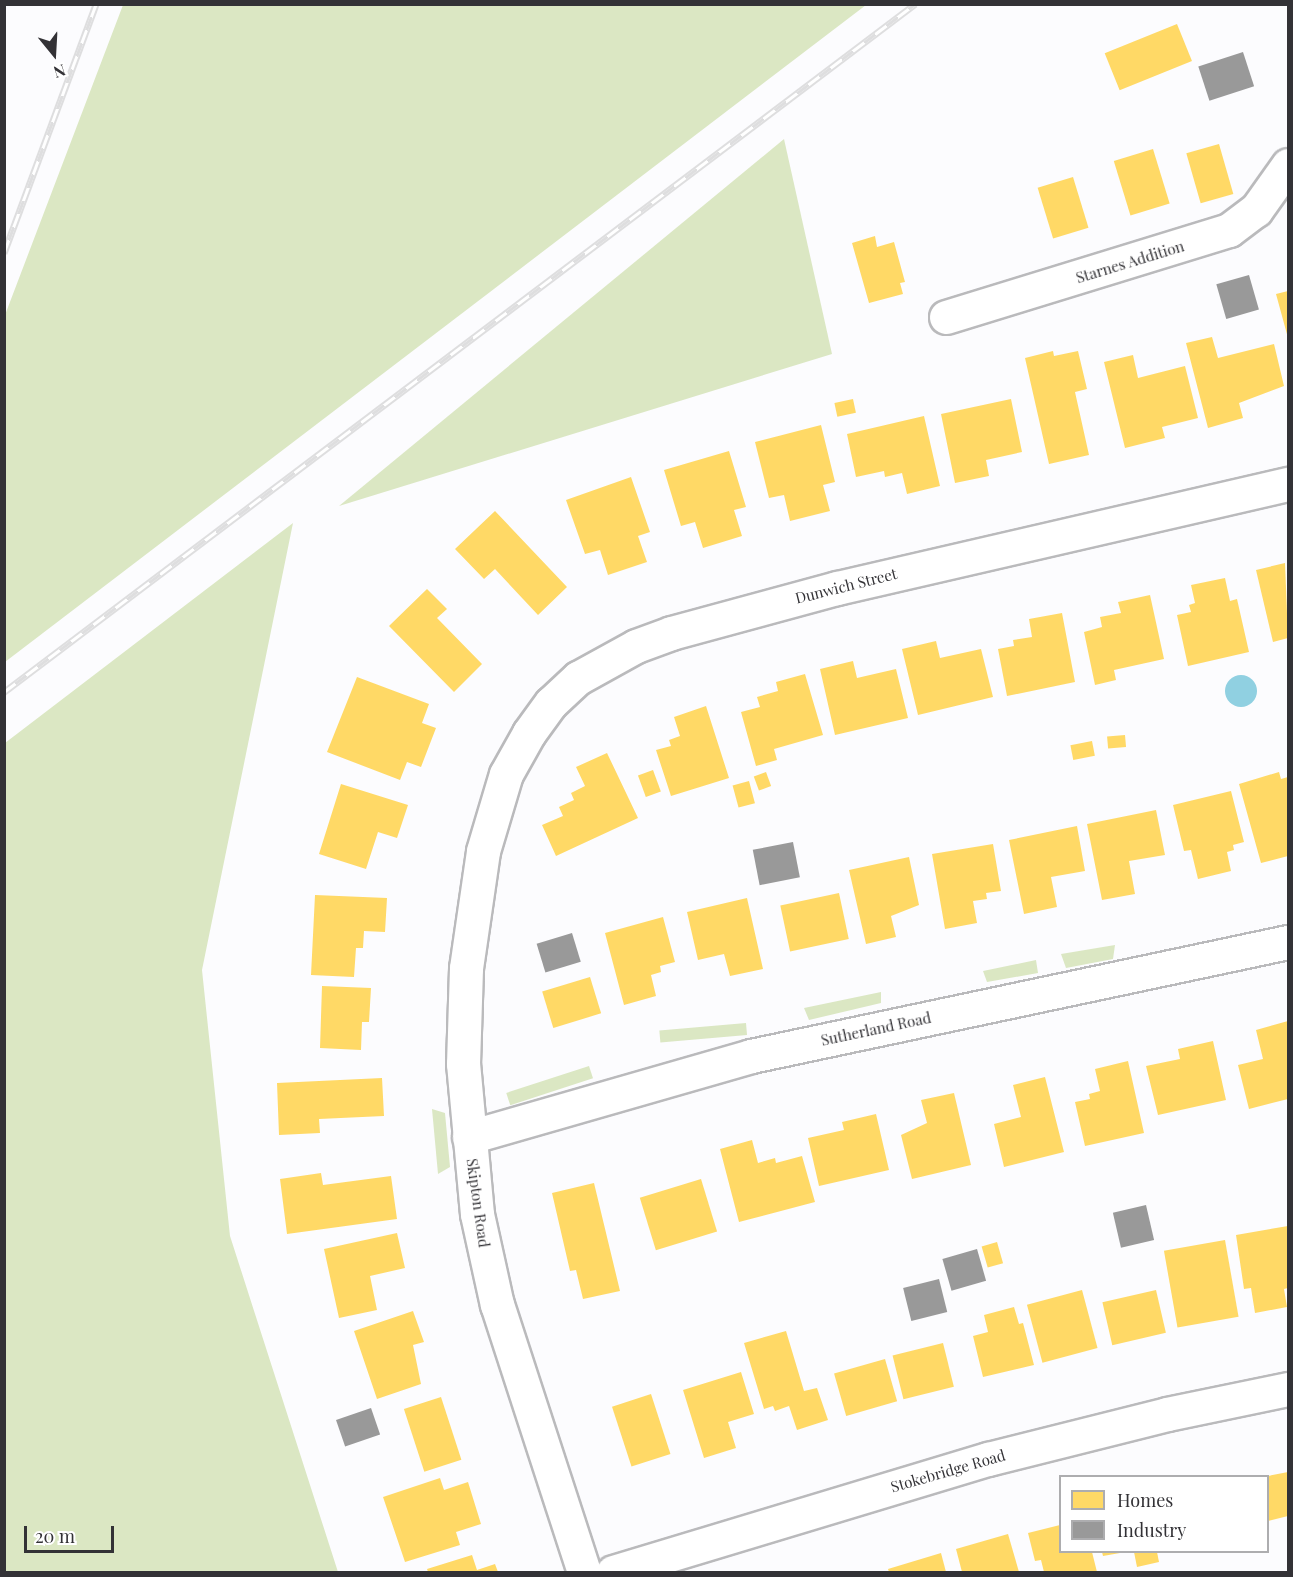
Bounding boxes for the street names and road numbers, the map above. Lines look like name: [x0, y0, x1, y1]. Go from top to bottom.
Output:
street label: Starnes Addition: [1073, 237, 1187, 287]
street label: Dunwich Street: [793, 565, 899, 607]
street label: Sutherland Road: [819, 1009, 933, 1049]
street label: Skipton Road: [463, 1157, 493, 1249]
street label: Stokebridge Road: [889, 1446, 1007, 1496]

